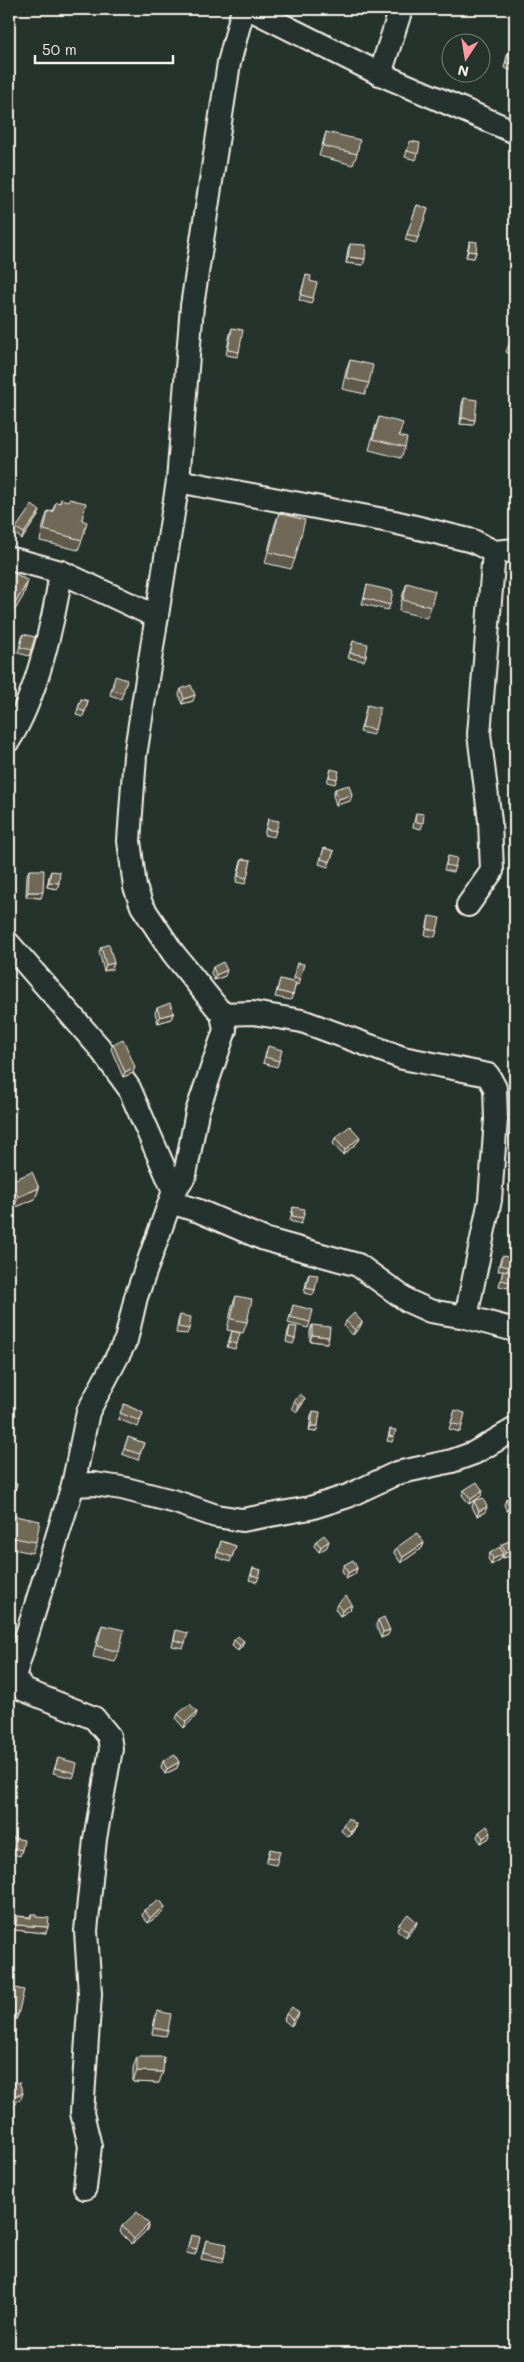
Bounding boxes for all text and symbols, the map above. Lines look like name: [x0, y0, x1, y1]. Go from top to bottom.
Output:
scale bar: [35, 32, 172, 64]
north arrow: [442, 32, 492, 82]
text: 50 m: [42, 39, 77, 59]
text: N: [456, 61, 470, 82]

